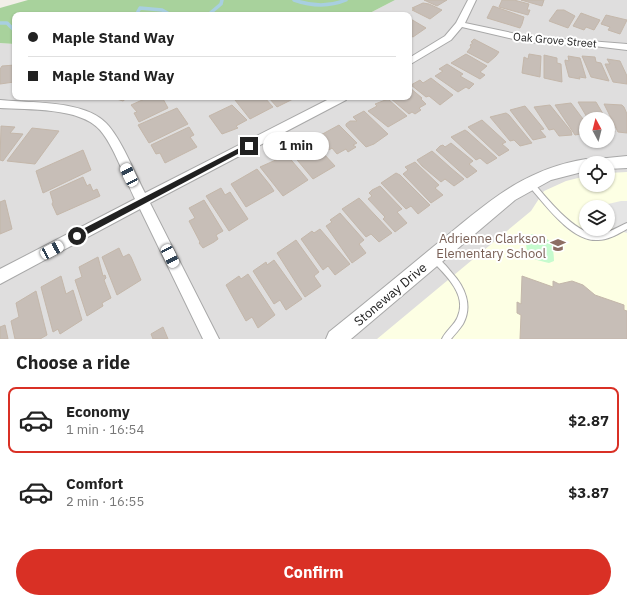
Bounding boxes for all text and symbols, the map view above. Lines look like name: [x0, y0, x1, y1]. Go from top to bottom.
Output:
text: Maple Stand Way: [52, 28, 174, 47]
street label: Oak Grove Street: [513, 29, 598, 51]
text: Maple Stand Way: [52, 66, 174, 85]
north arrow: [579, 112, 615, 148]
map controls: [579, 112, 615, 236]
callout: 1 min: [263, 132, 329, 160]
route end: [240, 137, 258, 155]
text: 1 min: [279, 137, 313, 154]
button: locate: [579, 156, 615, 192]
car: [118, 162, 140, 188]
button: layers: [579, 200, 615, 236]
route start: [68, 227, 86, 245]
place label: Adrienne Clarkson Elementary School: [436, 230, 546, 262]
school or university icon: Adrienne Clarkson Elementary School: [549, 236, 567, 254]
car: [39, 239, 65, 261]
car: [159, 243, 181, 269]
street label: Stoneway Drive: [350, 259, 430, 330]
text: Choose a ride: [16, 351, 130, 374]
icon: car: [18, 402, 54, 438]
text: Economy: [66, 402, 130, 421]
text: $2.87: [568, 411, 609, 430]
text: 1 min · 16:54: [66, 421, 144, 438]
icon: car: [18, 474, 54, 510]
text: Comfort: [66, 474, 123, 493]
text: $3.87: [568, 483, 609, 502]
text: 2 min · 16:55: [66, 493, 144, 510]
button: Confirm: [16, 549, 611, 595]

